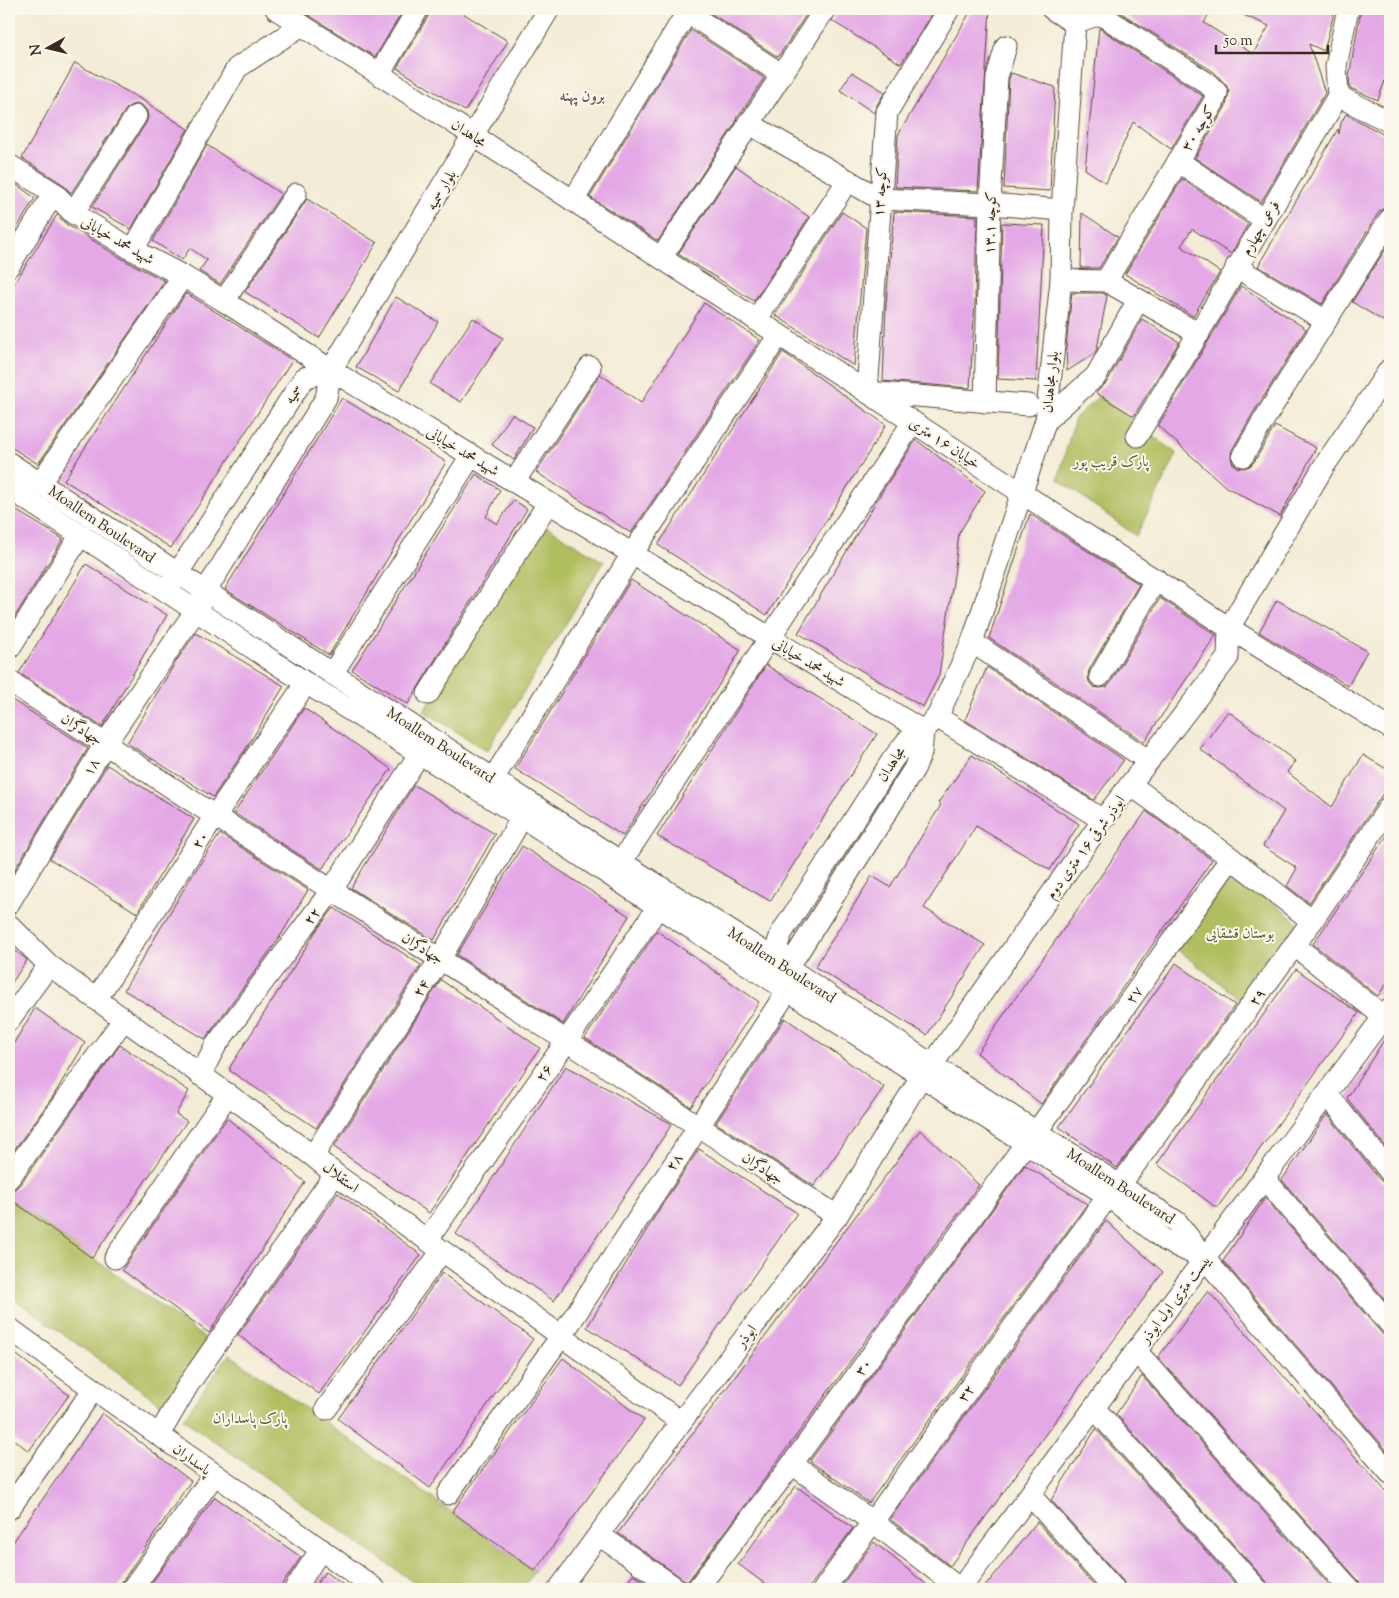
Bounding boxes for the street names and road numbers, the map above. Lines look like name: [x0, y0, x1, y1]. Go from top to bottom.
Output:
street label: کوچه ۳۰: [1177, 102, 1221, 156]
street label: مجاهدان: [446, 115, 490, 153]
street label: کوچه ۱۳: [869, 166, 894, 218]
street label: بلوار سمیه: [422, 167, 463, 215]
street label: کوچه ۱۳.۱: [980, 191, 1003, 255]
street label: فرعی چهارم: [1237, 197, 1287, 261]
street label: شهید محمد خیابانی: [77, 212, 158, 271]
street label: بلوار مجاهدان: [1038, 350, 1065, 414]
street label: سمیه: [280, 381, 308, 409]
street label: خیابان ۱۶ متری: [904, 413, 984, 475]
street label: شهید محمد خیابانی: [422, 422, 503, 482]
street label: Moallem Boulevard: [43, 482, 159, 569]
street label: شهید محمد خیابانی: [768, 633, 849, 693]
street label: Moallem Boulevard: [382, 703, 499, 789]
street label: جهادگران: [56, 708, 107, 752]
street label: مجاهدان: [873, 743, 912, 787]
street label: ۱۸: [79, 755, 106, 781]
street label: ابوذر شرقی ۱۶ متری دوم: [1041, 792, 1132, 905]
street label: ۲۰: [188, 828, 215, 854]
street label: ۲۲: [300, 904, 327, 930]
street label: Moallem Boulevard: [723, 923, 840, 1009]
street label: جهادگران: [397, 927, 448, 970]
street label: ۲۴: [409, 976, 436, 1002]
street label: ۲۷: [1122, 983, 1149, 1009]
street label: ۲۹: [1245, 985, 1272, 1011]
street label: ۲۶: [532, 1061, 559, 1087]
street label: Moallem Boulevard: [1062, 1144, 1179, 1230]
street label: جهادگران: [737, 1147, 788, 1191]
street label: ۲۸: [662, 1150, 689, 1176]
street label: استقلال: [318, 1158, 363, 1199]
street label: بیست متری اول ابوذر: [1135, 1251, 1217, 1350]
street label: ابوذر: [730, 1321, 763, 1354]
street label: ۳۰: [851, 1355, 878, 1381]
street label: ۳۲: [954, 1381, 981, 1407]
street label: پاسداران: [168, 1439, 216, 1482]

